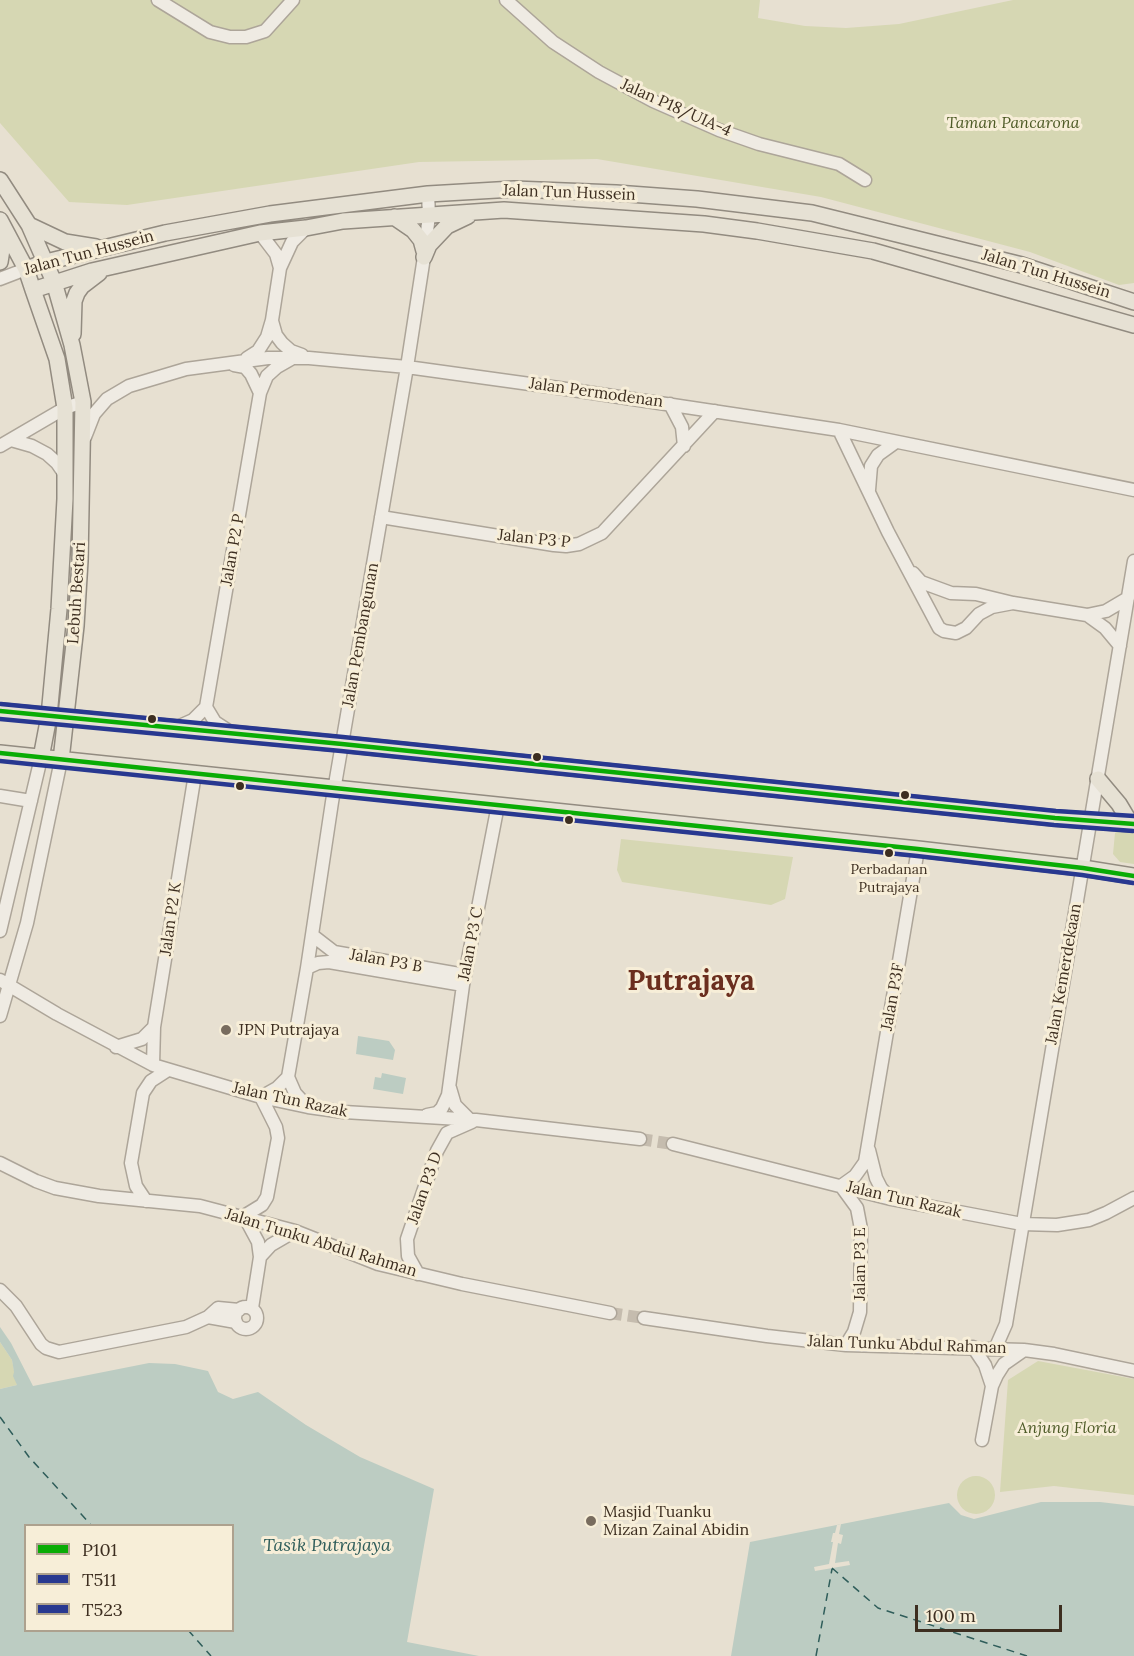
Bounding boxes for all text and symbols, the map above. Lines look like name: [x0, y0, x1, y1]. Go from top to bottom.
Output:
street label: Jalan P18/UIA-4: [618, 75, 734, 141]
park label: Taman Pancarona: [946, 113, 1080, 133]
street label: Jalan Tun Hussein: [502, 181, 636, 205]
street label: Jalan Tun Hussein: [22, 226, 156, 280]
street label: Jalan Tun Hussein: [979, 245, 1113, 303]
street label: Jalan Permodenan: [528, 374, 664, 412]
street label: Jalan P2 P: [217, 513, 249, 587]
street label: Jalan P3 P: [497, 526, 571, 552]
street label: Lebuh Bestari: [64, 541, 90, 645]
street label: Jalan Pembangunan: [339, 561, 383, 709]
unlabelled marker: [146, 713, 158, 725]
unlabelled marker: [531, 751, 543, 763]
unlabelled marker: [234, 780, 246, 792]
unlabelled marker: [899, 789, 911, 801]
unlabelled marker: [563, 814, 575, 826]
marker: Perbadanan Putrajaya: [883, 847, 895, 859]
place label: Perbadanan Putrajaya: [850, 862, 928, 894]
street label: Jalan P2 K: [156, 881, 186, 957]
street label: Jalan Kemerdekaan: [1042, 902, 1086, 1046]
street label: Jalan P3 C: [454, 906, 488, 982]
street label: Jalan P3 B: [348, 945, 424, 977]
street label: Jalan P3F: [878, 962, 908, 1032]
district label: Putrajaya: [627, 965, 755, 999]
place label: JPN Putrajaya: [238, 1020, 339, 1040]
marker: JPN Putrajaya: [219, 1023, 233, 1037]
street label: Jalan Tun Razak: [231, 1078, 349, 1122]
street label: Jalan P3 D: [404, 1149, 446, 1227]
street label: Jalan Tun Razak: [845, 1177, 963, 1223]
street label: Jalan Tunku Abdul Rahman: [223, 1205, 419, 1281]
street label: Jalan P3 E: [850, 1227, 870, 1301]
street label: Jalan Tunku Abdul Rahman: [807, 1332, 1007, 1358]
park label: Anjung Floria: [1018, 1418, 1116, 1438]
place label: Masjid Tuanku Mizan Zainal Abidin: [603, 1502, 749, 1540]
marker: Masjid Tuanku Mizan Zainal Abidin: [584, 1514, 598, 1528]
legend: [24, 1524, 234, 1632]
water label: Tasik Putrajaya: [263, 1535, 391, 1557]
text: P101: [82, 1538, 117, 1561]
text: T511: [82, 1568, 116, 1591]
scale bar: [918, 1593, 1065, 1631]
text: T523: [82, 1598, 123, 1621]
text: 100 m: [926, 1604, 976, 1627]

